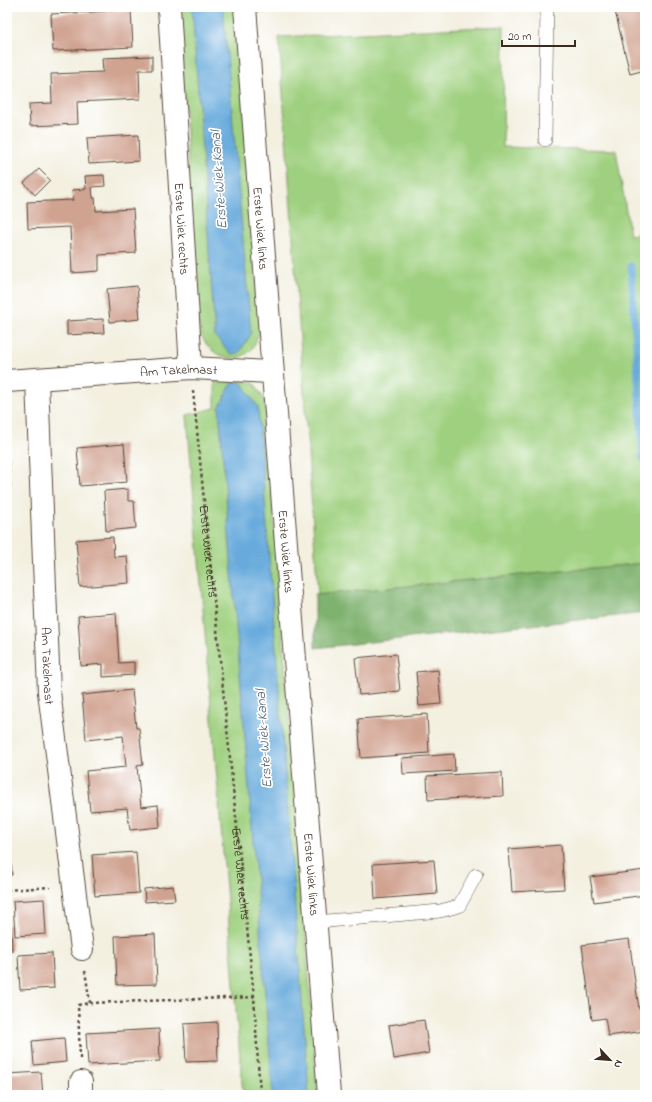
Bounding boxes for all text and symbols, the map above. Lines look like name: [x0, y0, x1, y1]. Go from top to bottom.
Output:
scale bar: [502, 22, 575, 48]
text: 20 m: [508, 28, 531, 46]
water label: Erste-Wiek-Kanal: [205, 128, 233, 230]
street label: Erste Wiek rechts: [169, 182, 193, 276]
street label: Erste Wiek links: [247, 186, 273, 271]
street label: Am Takelmast: [139, 360, 218, 383]
street label: Erste Wiek rechts: [194, 504, 222, 599]
street label: Erste Wiek links: [272, 509, 298, 594]
street label: Am Takelmast: [36, 627, 59, 707]
water label: Erste-Wiek-Kanal: [250, 687, 278, 789]
street label: Erste Wiek rechts: [226, 827, 254, 921]
street label: Erste Wiek links: [298, 832, 323, 917]
north arrow: [590, 1040, 630, 1080]
text: N: [609, 1057, 627, 1071]

